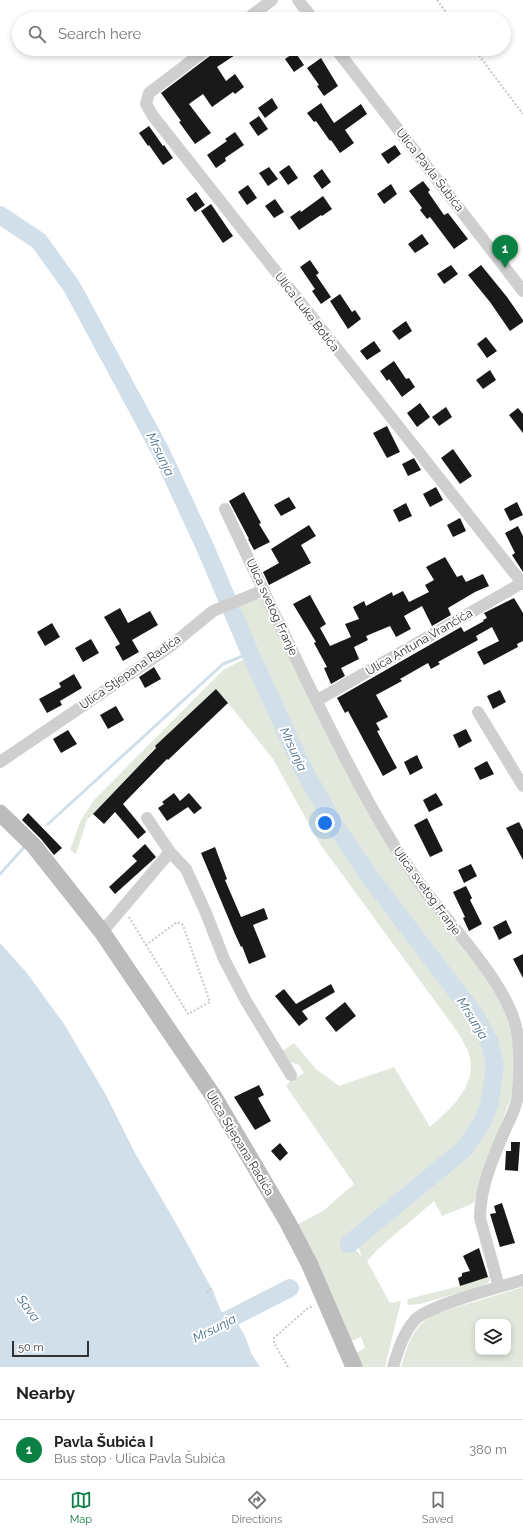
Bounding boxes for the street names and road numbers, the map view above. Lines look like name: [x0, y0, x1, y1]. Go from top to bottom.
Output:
street label: Ulica Pavla Šubića: [393, 126, 467, 214]
street label: Ulica Luke Botića: [272, 270, 342, 354]
street label: Ulica svetog Franje: [243, 556, 301, 658]
street label: Ulica Antuna Vrančića: [363, 606, 475, 678]
street label: Ulica Stjepana Radića: [77, 632, 183, 712]
street label: Ulica svetog Franje: [390, 844, 464, 938]
street label: Ulica Stjepana Radića: [203, 1088, 277, 1198]

